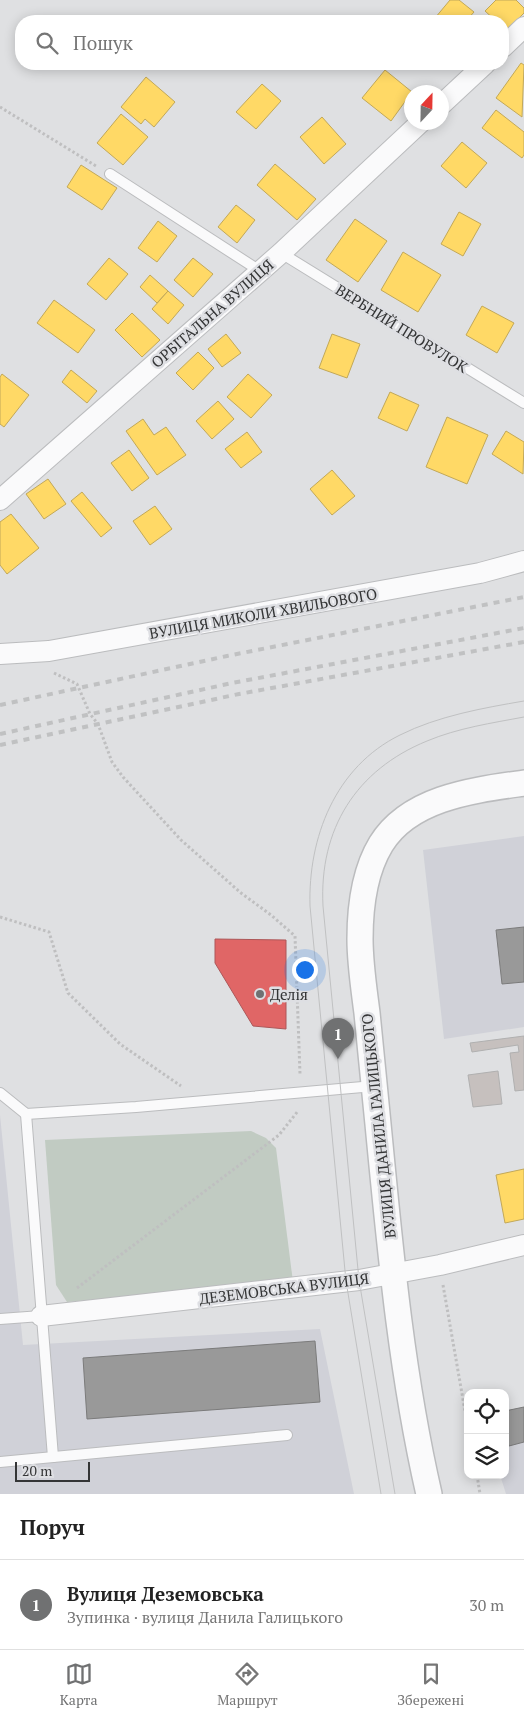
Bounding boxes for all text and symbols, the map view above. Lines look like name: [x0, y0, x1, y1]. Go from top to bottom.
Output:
search box: [15, 15, 509, 70]
icon: search: [33, 29, 61, 57]
text: Пошук: [73, 30, 133, 55]
north arrow: [404, 85, 449, 130]
street label: ОРБІТАЛЬНА ВУЛИЦЯ: [147, 254, 278, 372]
street label: ВЕРБНИЙ ПРОВУЛОК: [332, 279, 472, 377]
street label: ВУЛИЦЯ МИКОЛИ ХВИЛЬОВОГО: [147, 583, 379, 643]
your location: [292, 957, 318, 983]
place label: Делія: [270, 984, 308, 1004]
marker: Делія: [254, 988, 266, 1000]
street label: ВУЛИЦЯ ДАНИЛА ГАЛИЦЬКОГО: [356, 1013, 400, 1239]
pin: 1: [322, 1018, 354, 1059]
street label: ДЕЗЕМОВСЬКА ВУЛИЦЯ: [198, 1268, 370, 1308]
map controls: [464, 1389, 509, 1479]
button: locate: [464, 1389, 509, 1434]
button: layers: [464, 1434, 509, 1479]
scale bar: [15, 1459, 90, 1482]
text: 20 m: [22, 1461, 52, 1480]
text: Поруч: [20, 1513, 85, 1541]
text: Вулиця Деземовська: [67, 1581, 264, 1606]
text: 1: [31, 1594, 41, 1616]
text: 30 m: [469, 1594, 504, 1616]
text: Зупинка · вулиця Данила Галицького: [67, 1606, 343, 1628]
tab: Карта: [60, 1660, 98, 1709]
tab: Маршрут: [217, 1660, 278, 1709]
tab: Збережені: [397, 1660, 464, 1709]

